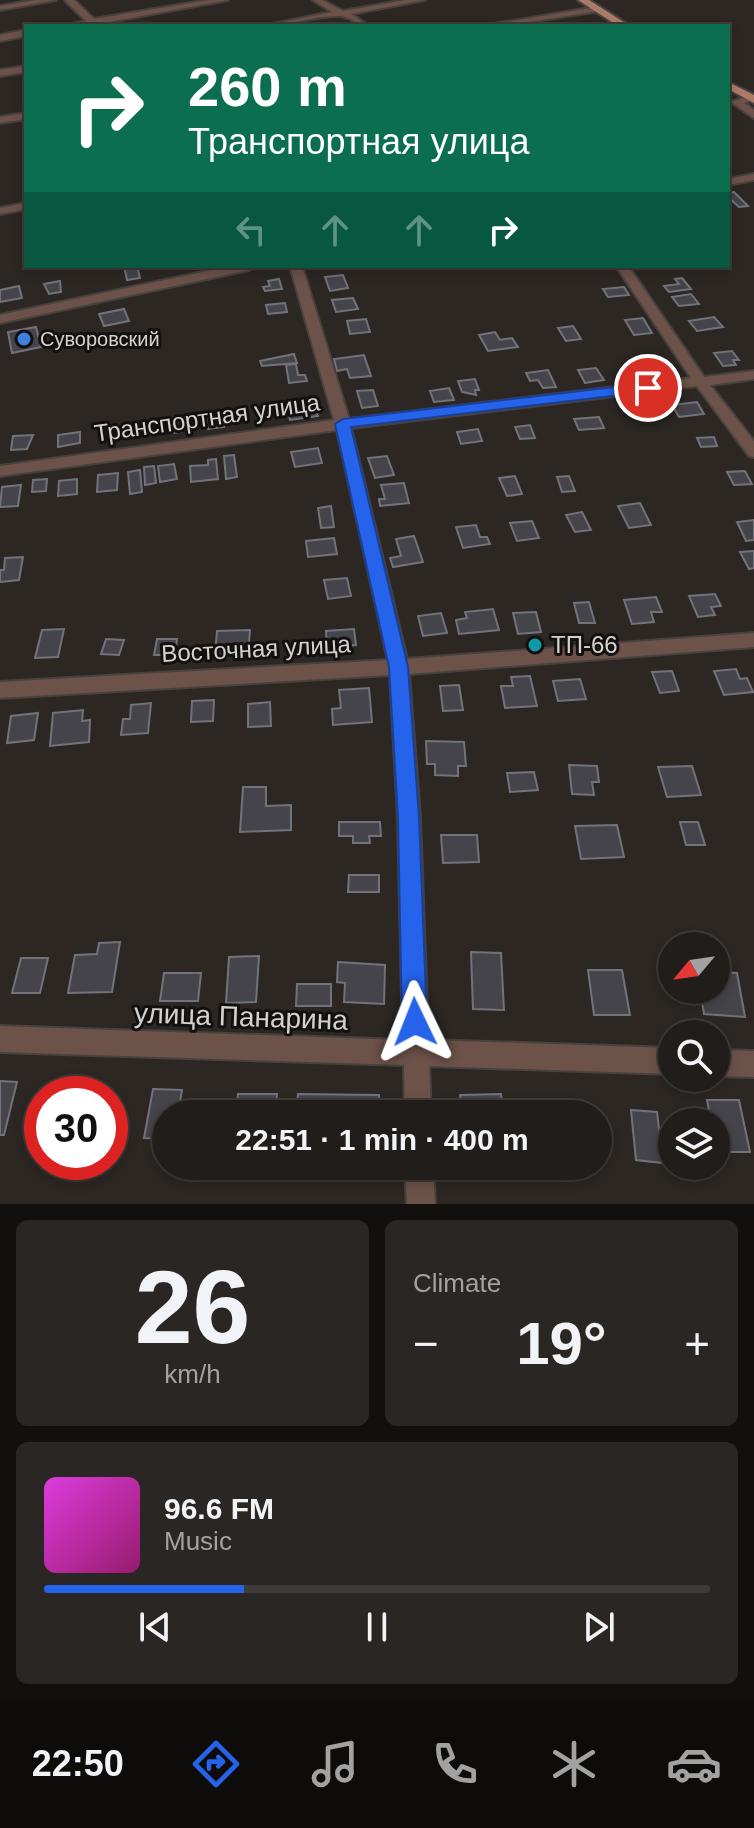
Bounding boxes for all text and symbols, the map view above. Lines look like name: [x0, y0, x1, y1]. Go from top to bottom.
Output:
text: 260 m: [188, 55, 347, 118]
icon: right: [56, 56, 160, 160]
text: Транспортная улица: [188, 121, 530, 162]
icon: left: [229, 208, 273, 252]
icon: ahead: [313, 208, 357, 252]
icon: ahead: [397, 208, 441, 252]
icon: right: [481, 208, 525, 252]
place label: Суворовский: [40, 328, 160, 350]
marker: Суворовский: [15, 330, 33, 348]
pin: [614, 354, 682, 422]
icon: arrive: [626, 366, 670, 410]
street label: Транспортная улица: [92, 388, 322, 447]
street label: Восточная улица: [161, 630, 352, 667]
place label: ТП-66: [551, 631, 618, 658]
marker: ТП-66: [526, 636, 544, 654]
north arrow: [658, 932, 730, 1004]
map controls: [658, 932, 730, 1180]
position arrow: [373, 980, 457, 1064]
street label: улица Панарина: [134, 997, 349, 1036]
button: search: [658, 1020, 730, 1092]
speed limit sign: 30: [24, 1076, 128, 1180]
button: layers: [658, 1108, 730, 1180]
text: 22:51 · 1 min · 400 m: [235, 1123, 529, 1156]
text: 26: [135, 1249, 250, 1365]
text: Climate: [413, 1268, 501, 1298]
text: 19°: [516, 1310, 607, 1377]
text: −: [413, 1319, 439, 1368]
text: +: [684, 1319, 710, 1368]
text: km/h: [164, 1359, 221, 1389]
text: 96.6 FM: [164, 1492, 274, 1525]
text: Music: [164, 1526, 232, 1556]
icon: previous: [133, 1605, 177, 1649]
icon: pause: [355, 1605, 399, 1649]
icon: next: [577, 1605, 621, 1649]
icon: directions: [188, 1736, 244, 1792]
icon: music: [307, 1736, 363, 1792]
icon: phone: [427, 1736, 483, 1792]
icon: climate: [546, 1736, 602, 1792]
icon: car: [666, 1736, 722, 1792]
text: 22:50: [32, 1743, 124, 1784]

